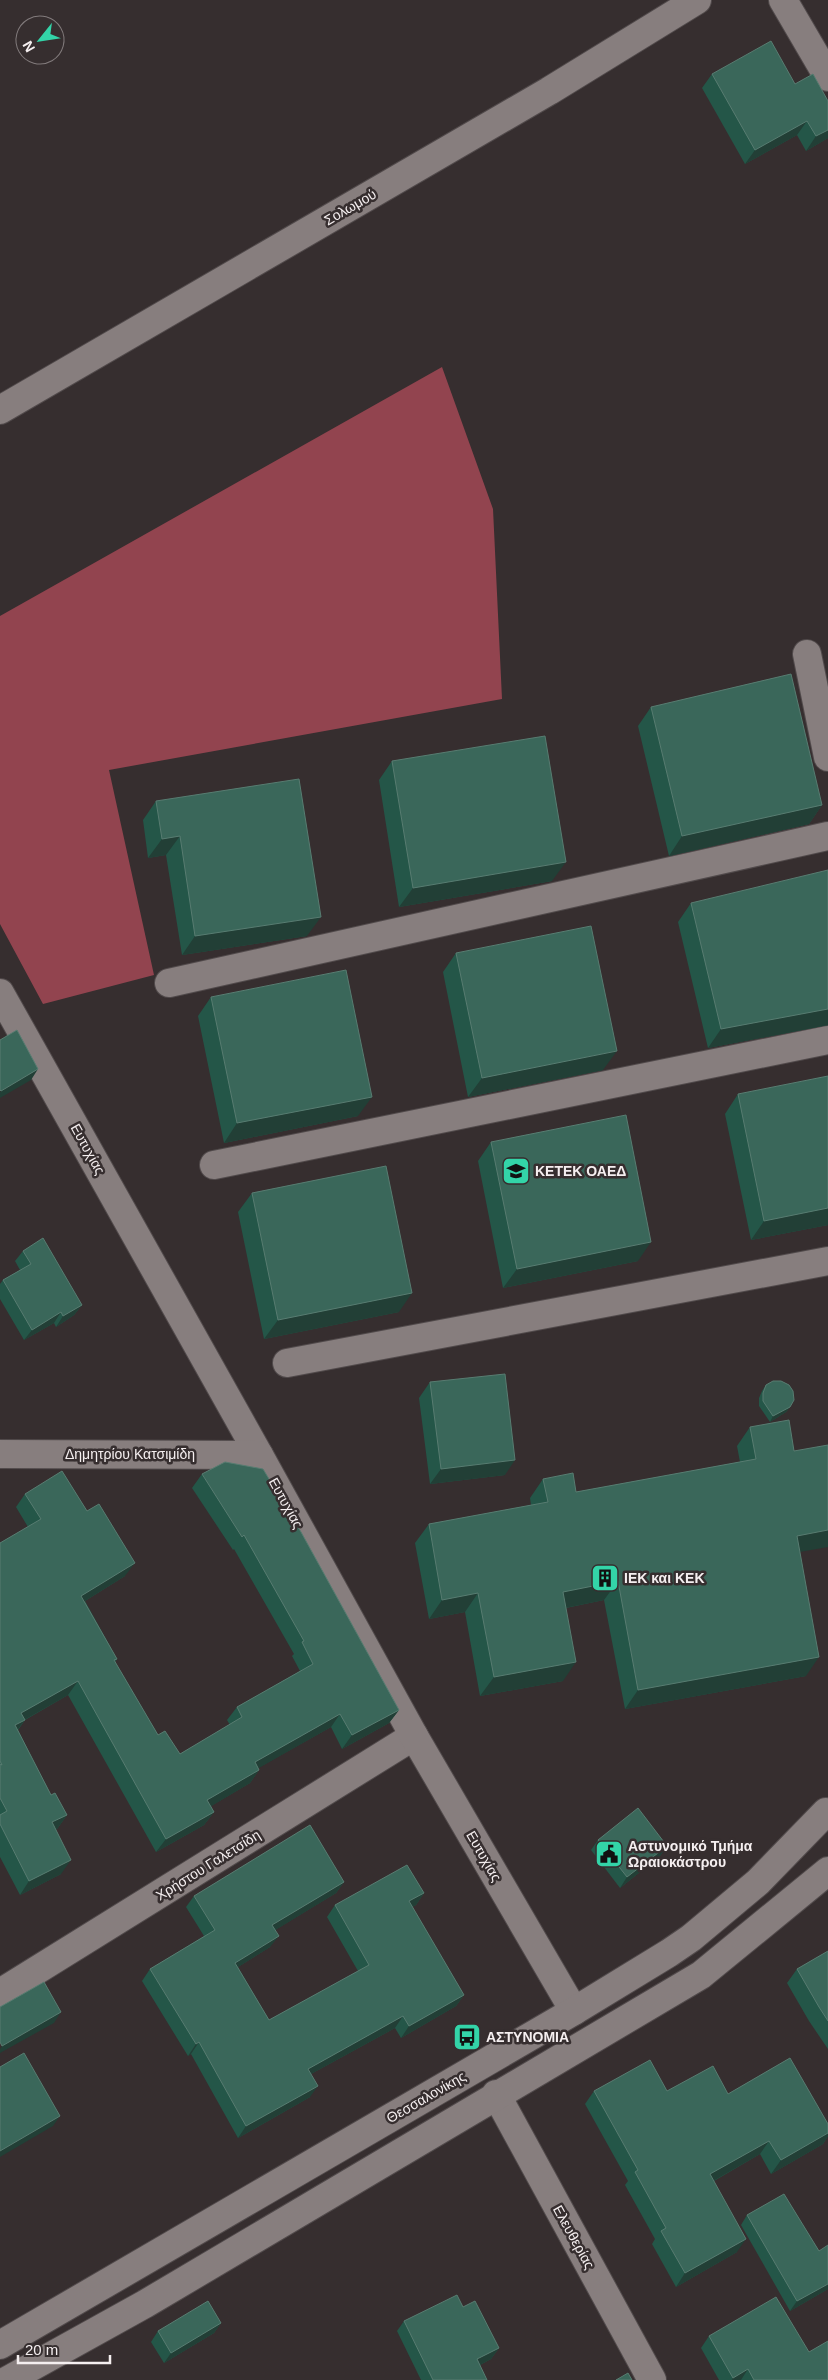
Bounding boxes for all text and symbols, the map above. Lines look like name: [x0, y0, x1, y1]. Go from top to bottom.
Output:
north arrow: [15, 15, 65, 65]
text: N: [19, 38, 38, 55]
street label: Σολωμού: [321, 186, 379, 228]
street label: Ευτυχίας: [68, 1121, 109, 1177]
school or university icon: ΚΕΤΕΚ ΟΑΕΔ: [501, 1156, 531, 1186]
place label: ΚΕΤΕΚ ΟΑΕΔ: [535, 1163, 626, 1179]
street label: Δημητρίου Κατσιμίδη: [65, 1446, 195, 1462]
street label: Ευτυχίας: [266, 1475, 307, 1531]
building icon: ΙΕΚ και ΚΕΚ: [590, 1563, 620, 1593]
place label: ΙΕΚ και ΚΕΚ: [624, 1570, 705, 1586]
street label: Χρήστου Γαλετσίδη: [153, 1826, 263, 1904]
street label: Ευτυχίας: [463, 1828, 505, 1884]
place label: Αστυνομικό Τμήμα Ωραιοκάστρου: [628, 1838, 753, 1870]
public building icon: Αστυνομικό Τμήμα Ωραιοκάστρου: [594, 1839, 624, 1869]
bus stop icon: ΑΣΤΥΝΟΜΙΑ: [452, 2022, 482, 2052]
place label: ΑΣΤΥΝΟΜΙΑ: [486, 2029, 569, 2045]
street label: Θεσσαλονίκης: [384, 2068, 469, 2126]
street label: Ελευθερίας: [550, 2202, 598, 2272]
scale bar: [18, 2332, 110, 2364]
text: 20 m: [25, 2341, 58, 2358]

